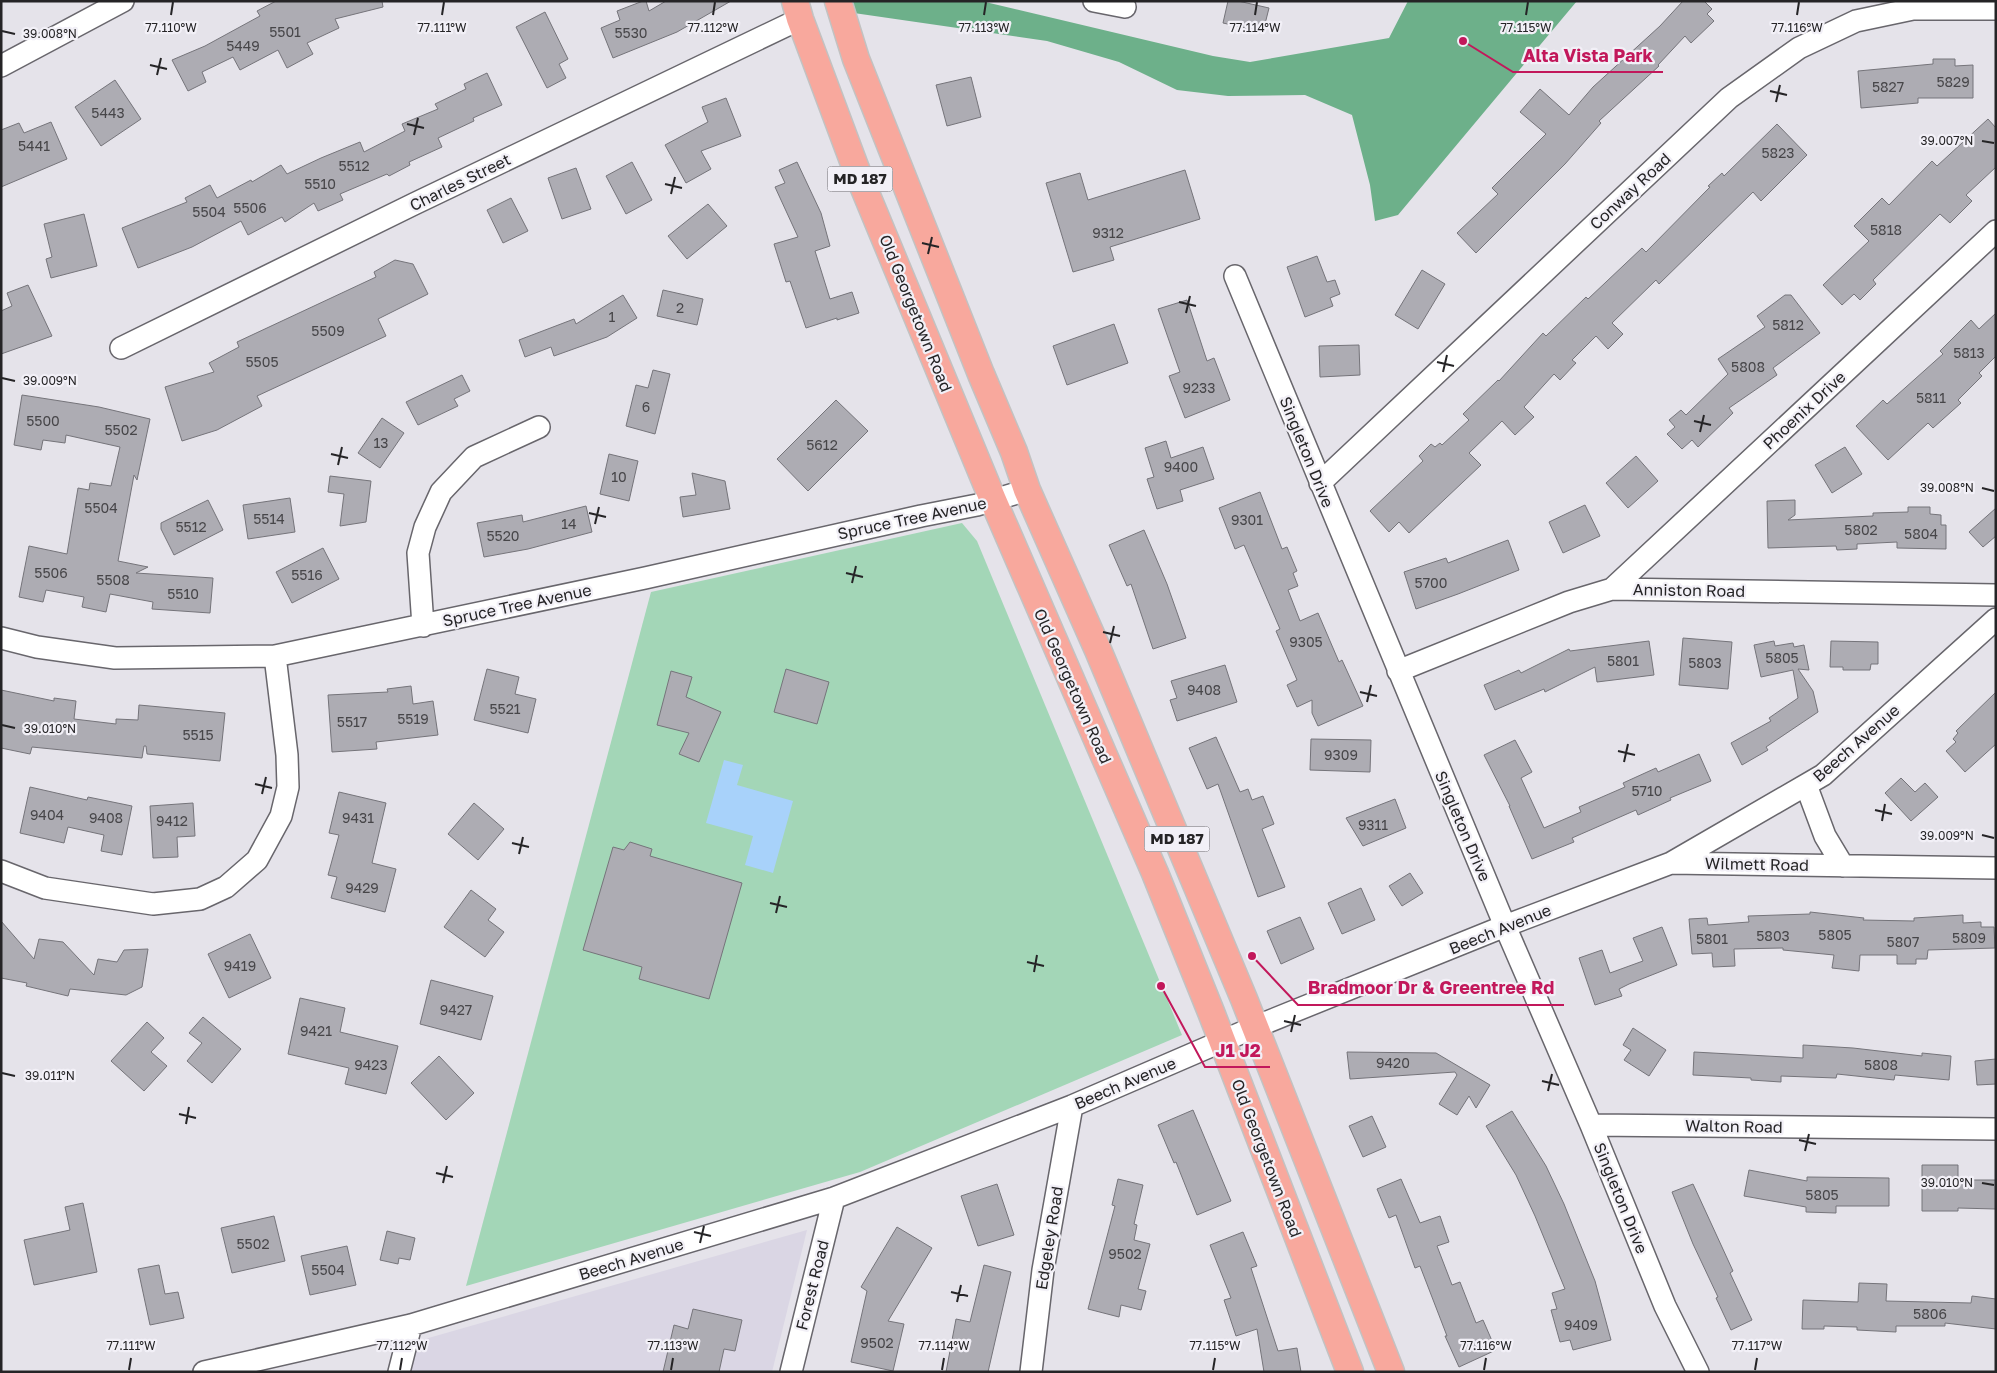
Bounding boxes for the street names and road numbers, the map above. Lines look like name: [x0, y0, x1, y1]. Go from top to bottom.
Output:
street label: Conway Road: [1585, 148, 1675, 234]
street label: Charles Street: [406, 149, 514, 215]
road number: MD 187: [828, 166, 892, 192]
street label: Old Georgetown Road: [875, 231, 957, 395]
street label: Phoenix Drive: [1758, 367, 1850, 453]
street label: Singleton Drive: [1276, 394, 1338, 510]
street label: Spruce Tree Avenue: [836, 492, 988, 544]
street label: Spruce Tree Avenue: [441, 579, 593, 631]
street label: Anniston Road: [1633, 579, 1745, 601]
street label: Old Georgetown Road: [1030, 605, 1116, 767]
street label: Beech Avenue: [1809, 700, 1903, 786]
street label: Singleton Drive: [1431, 768, 1495, 884]
road number: MD 187: [1144, 826, 1210, 852]
street label: Wilmett Road: [1705, 853, 1809, 875]
street label: Beech Avenue: [1446, 899, 1554, 959]
street label: Beech Avenue: [1071, 1053, 1179, 1113]
street label: Old Georgetown Road: [1228, 1076, 1306, 1240]
street label: Walton Road: [1685, 1115, 1783, 1137]
street label: Singleton Drive: [1590, 1140, 1652, 1256]
street label: Edgeley Road: [1031, 1185, 1067, 1291]
street label: Beech Avenue: [576, 1234, 686, 1284]
street label: Forest Road: [791, 1238, 833, 1332]

